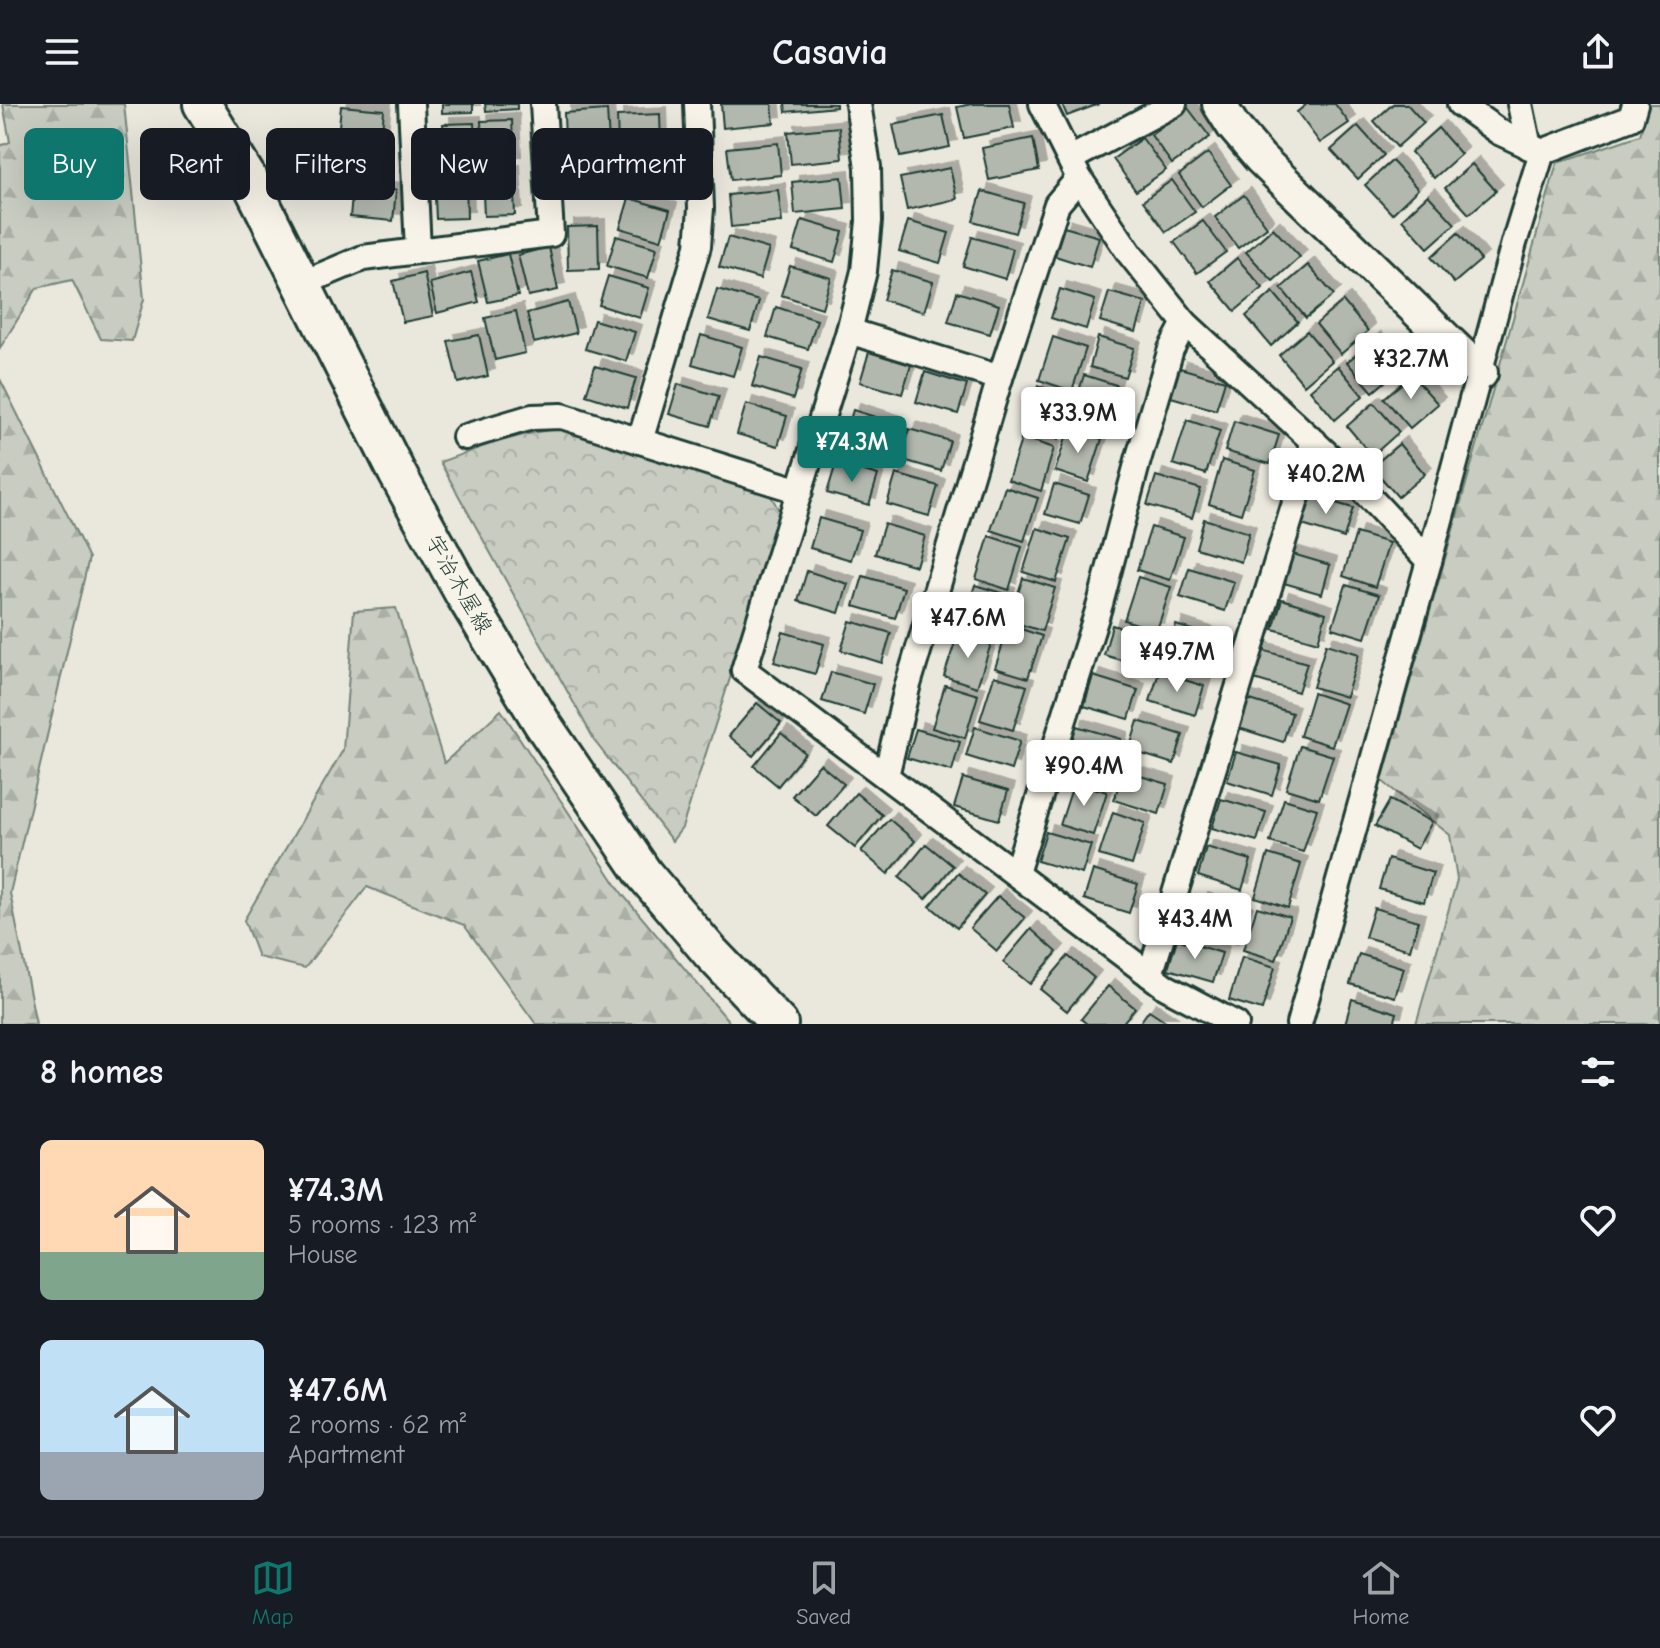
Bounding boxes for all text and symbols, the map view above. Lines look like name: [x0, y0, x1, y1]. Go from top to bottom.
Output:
icon: menu: [40, 30, 84, 74]
icon: share: [1576, 30, 1620, 74]
text: Casavia: [772, 32, 888, 73]
chip: Buy: [24, 128, 124, 200]
chip: Rent: [140, 128, 250, 200]
chip: Filters: [266, 128, 395, 200]
chip: New: [411, 128, 516, 200]
chip: Apartment: [532, 128, 713, 200]
pin: ¥32.7M: [1346, 333, 1476, 401]
text: ¥32.7M: [1373, 344, 1449, 374]
pin: ¥33.9M: [1013, 387, 1143, 455]
text: ¥33.9M: [1039, 398, 1117, 428]
pin: ¥74.3M: [787, 416, 917, 484]
text: ¥74.3M: [815, 427, 889, 457]
pin: ¥40.2M: [1261, 448, 1391, 516]
text: ¥40.2M: [1287, 459, 1365, 489]
street label: 宇治木屋線: [420, 530, 498, 639]
pin: ¥47.6M: [903, 592, 1033, 660]
text: ¥47.6M: [930, 603, 1006, 633]
pin: ¥49.7M: [1112, 626, 1242, 694]
text: ¥49.7M: [1139, 637, 1215, 667]
pin: ¥90.4M: [1019, 740, 1149, 808]
text: ¥90.4M: [1044, 751, 1124, 781]
pin: ¥43.4M: [1130, 893, 1260, 961]
text: ¥43.4M: [1157, 904, 1233, 934]
icon: filters: [1576, 1050, 1620, 1094]
text: 8 homes: [40, 1052, 163, 1092]
text: ¥74.3M: [288, 1170, 384, 1210]
icon: home: [104, 1172, 200, 1268]
icon: heart: [1576, 1198, 1620, 1242]
text: 5 rooms · 123 m²: [288, 1210, 476, 1240]
text: House: [288, 1240, 358, 1270]
text: ¥47.6M: [288, 1370, 387, 1410]
icon: home: [104, 1372, 200, 1468]
icon: heart: [1576, 1398, 1620, 1442]
text: 2 rooms · 62 m²: [288, 1410, 466, 1440]
text: Apartment: [288, 1440, 404, 1470]
tab: Map: [251, 1556, 295, 1630]
tab: Saved: [796, 1556, 851, 1630]
tab: Home: [1352, 1556, 1409, 1630]

